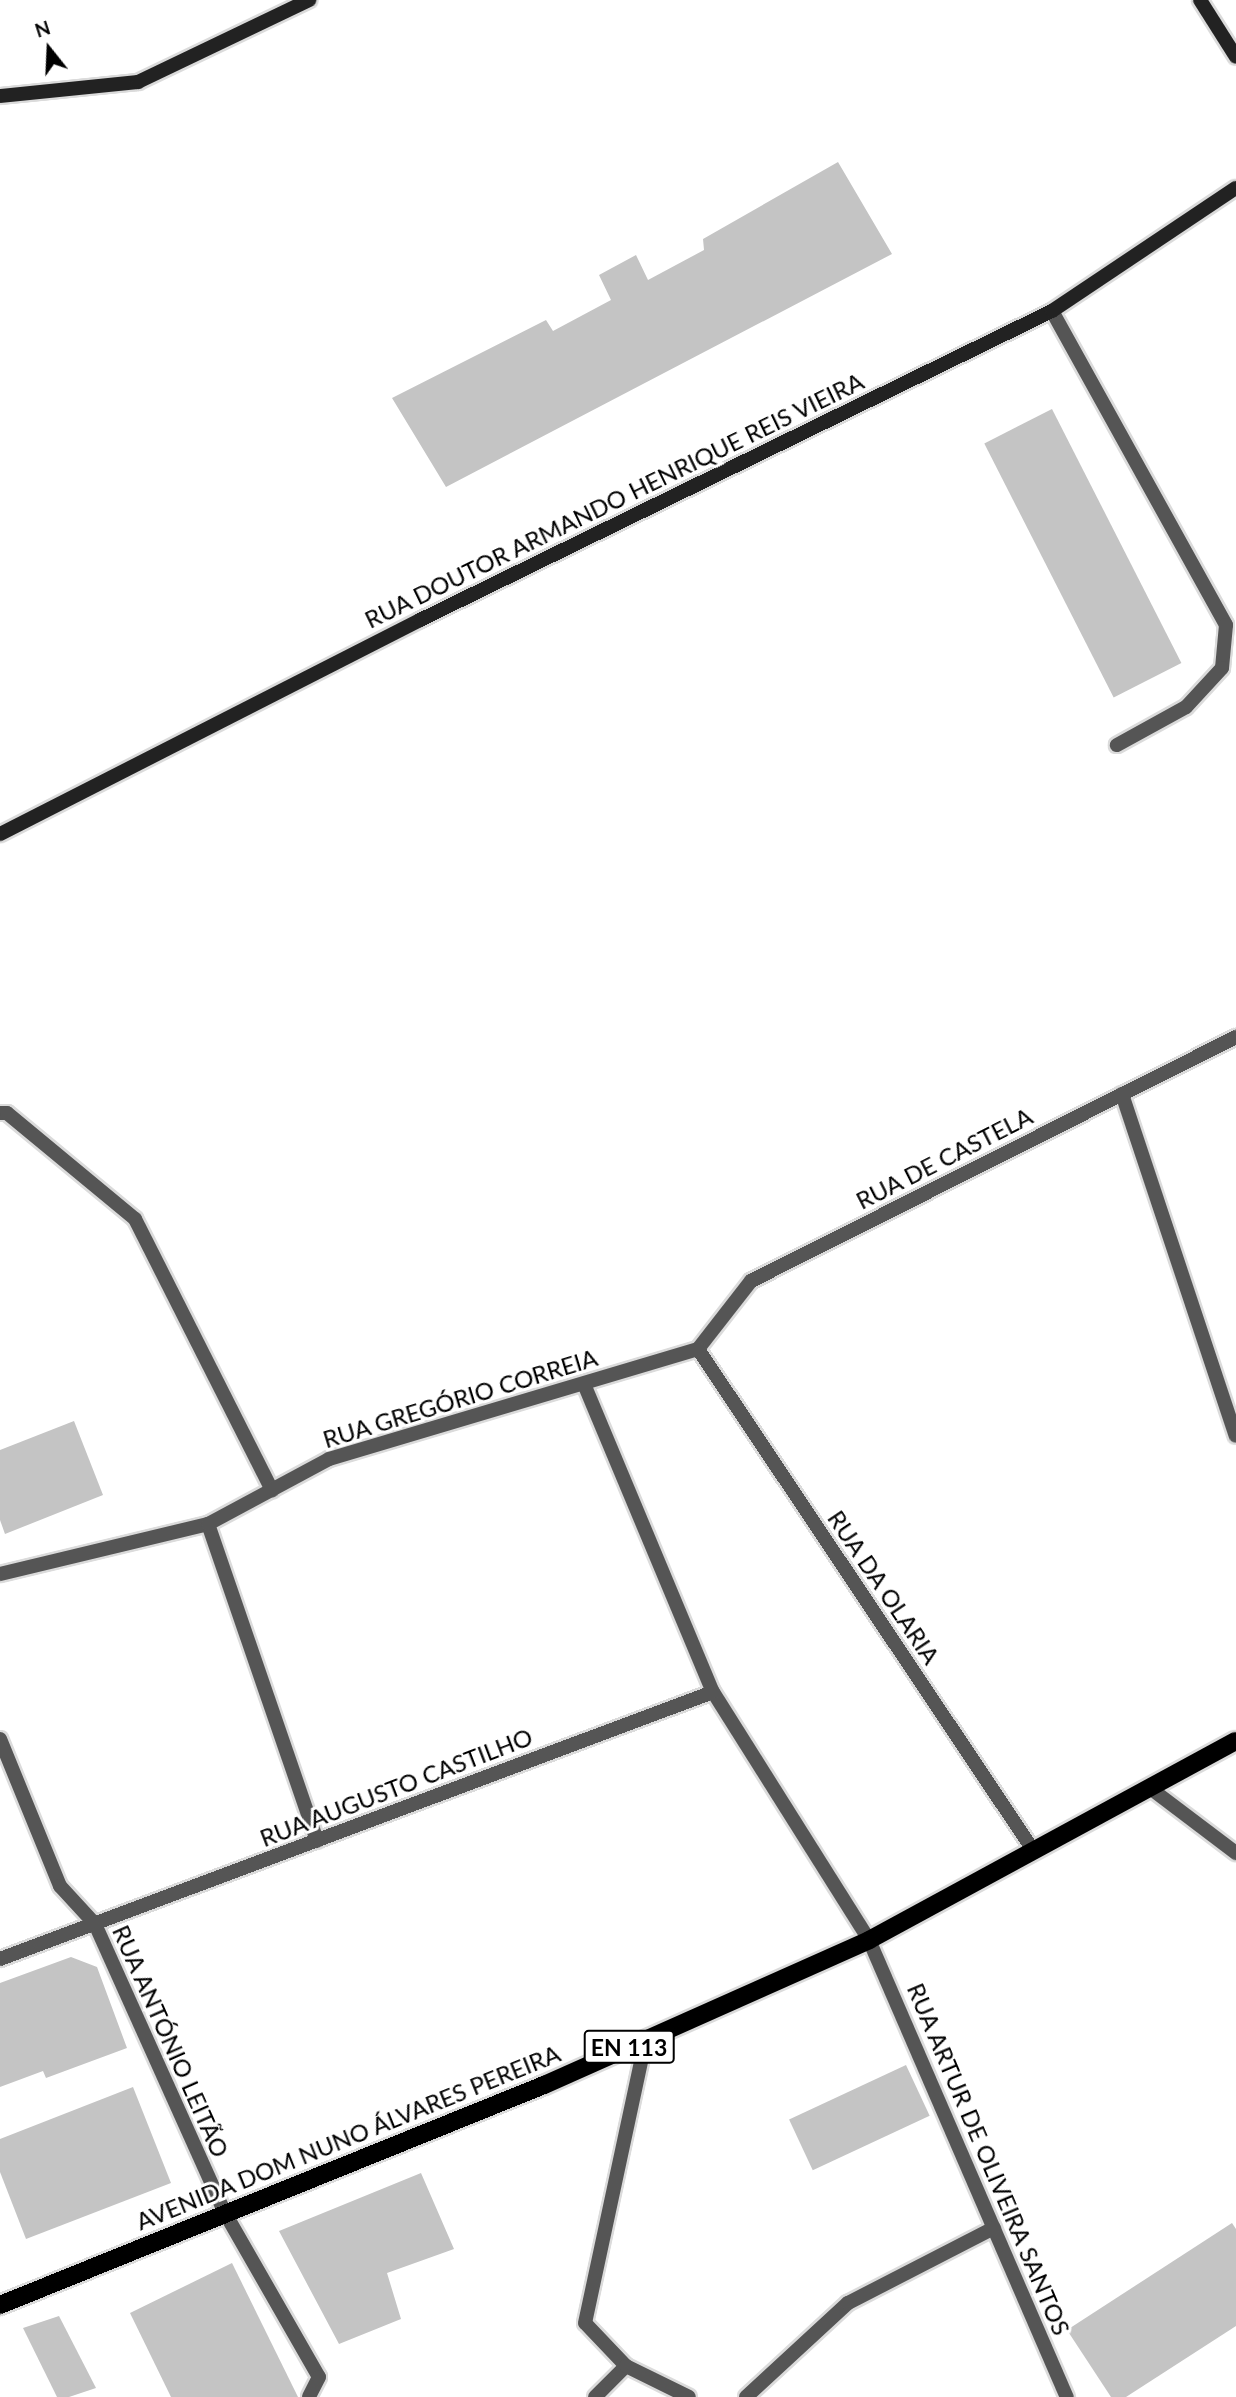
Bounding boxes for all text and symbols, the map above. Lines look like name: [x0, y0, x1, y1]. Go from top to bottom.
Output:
north arrow: [14, 14, 84, 84]
text: N: [32, 15, 53, 42]
street label: RUA DOUTOR ARMANDO HENRIQUE REIS VIEIRA: [359, 366, 869, 634]
street label: RUA DE CASTELA: [851, 1101, 1037, 1215]
street label: RUA GREGÓRIO CORREIA: [319, 1342, 601, 1454]
street label: RUA DA OLARIA: [822, 1504, 946, 1670]
street label: RUA AUGUSTO CASTILHO: [255, 1721, 537, 1853]
street label: RUA ANTÓNIO LEITÃO: [106, 1920, 236, 2162]
street label: RUA ARTUR DE OLIVEIRA SANTOS: [901, 1978, 1077, 2340]
road number: EN 113: [584, 2028, 674, 2066]
street label: AVENIDA DOM NUNO ÁLVARES PEREIRA: [131, 2038, 565, 2236]

